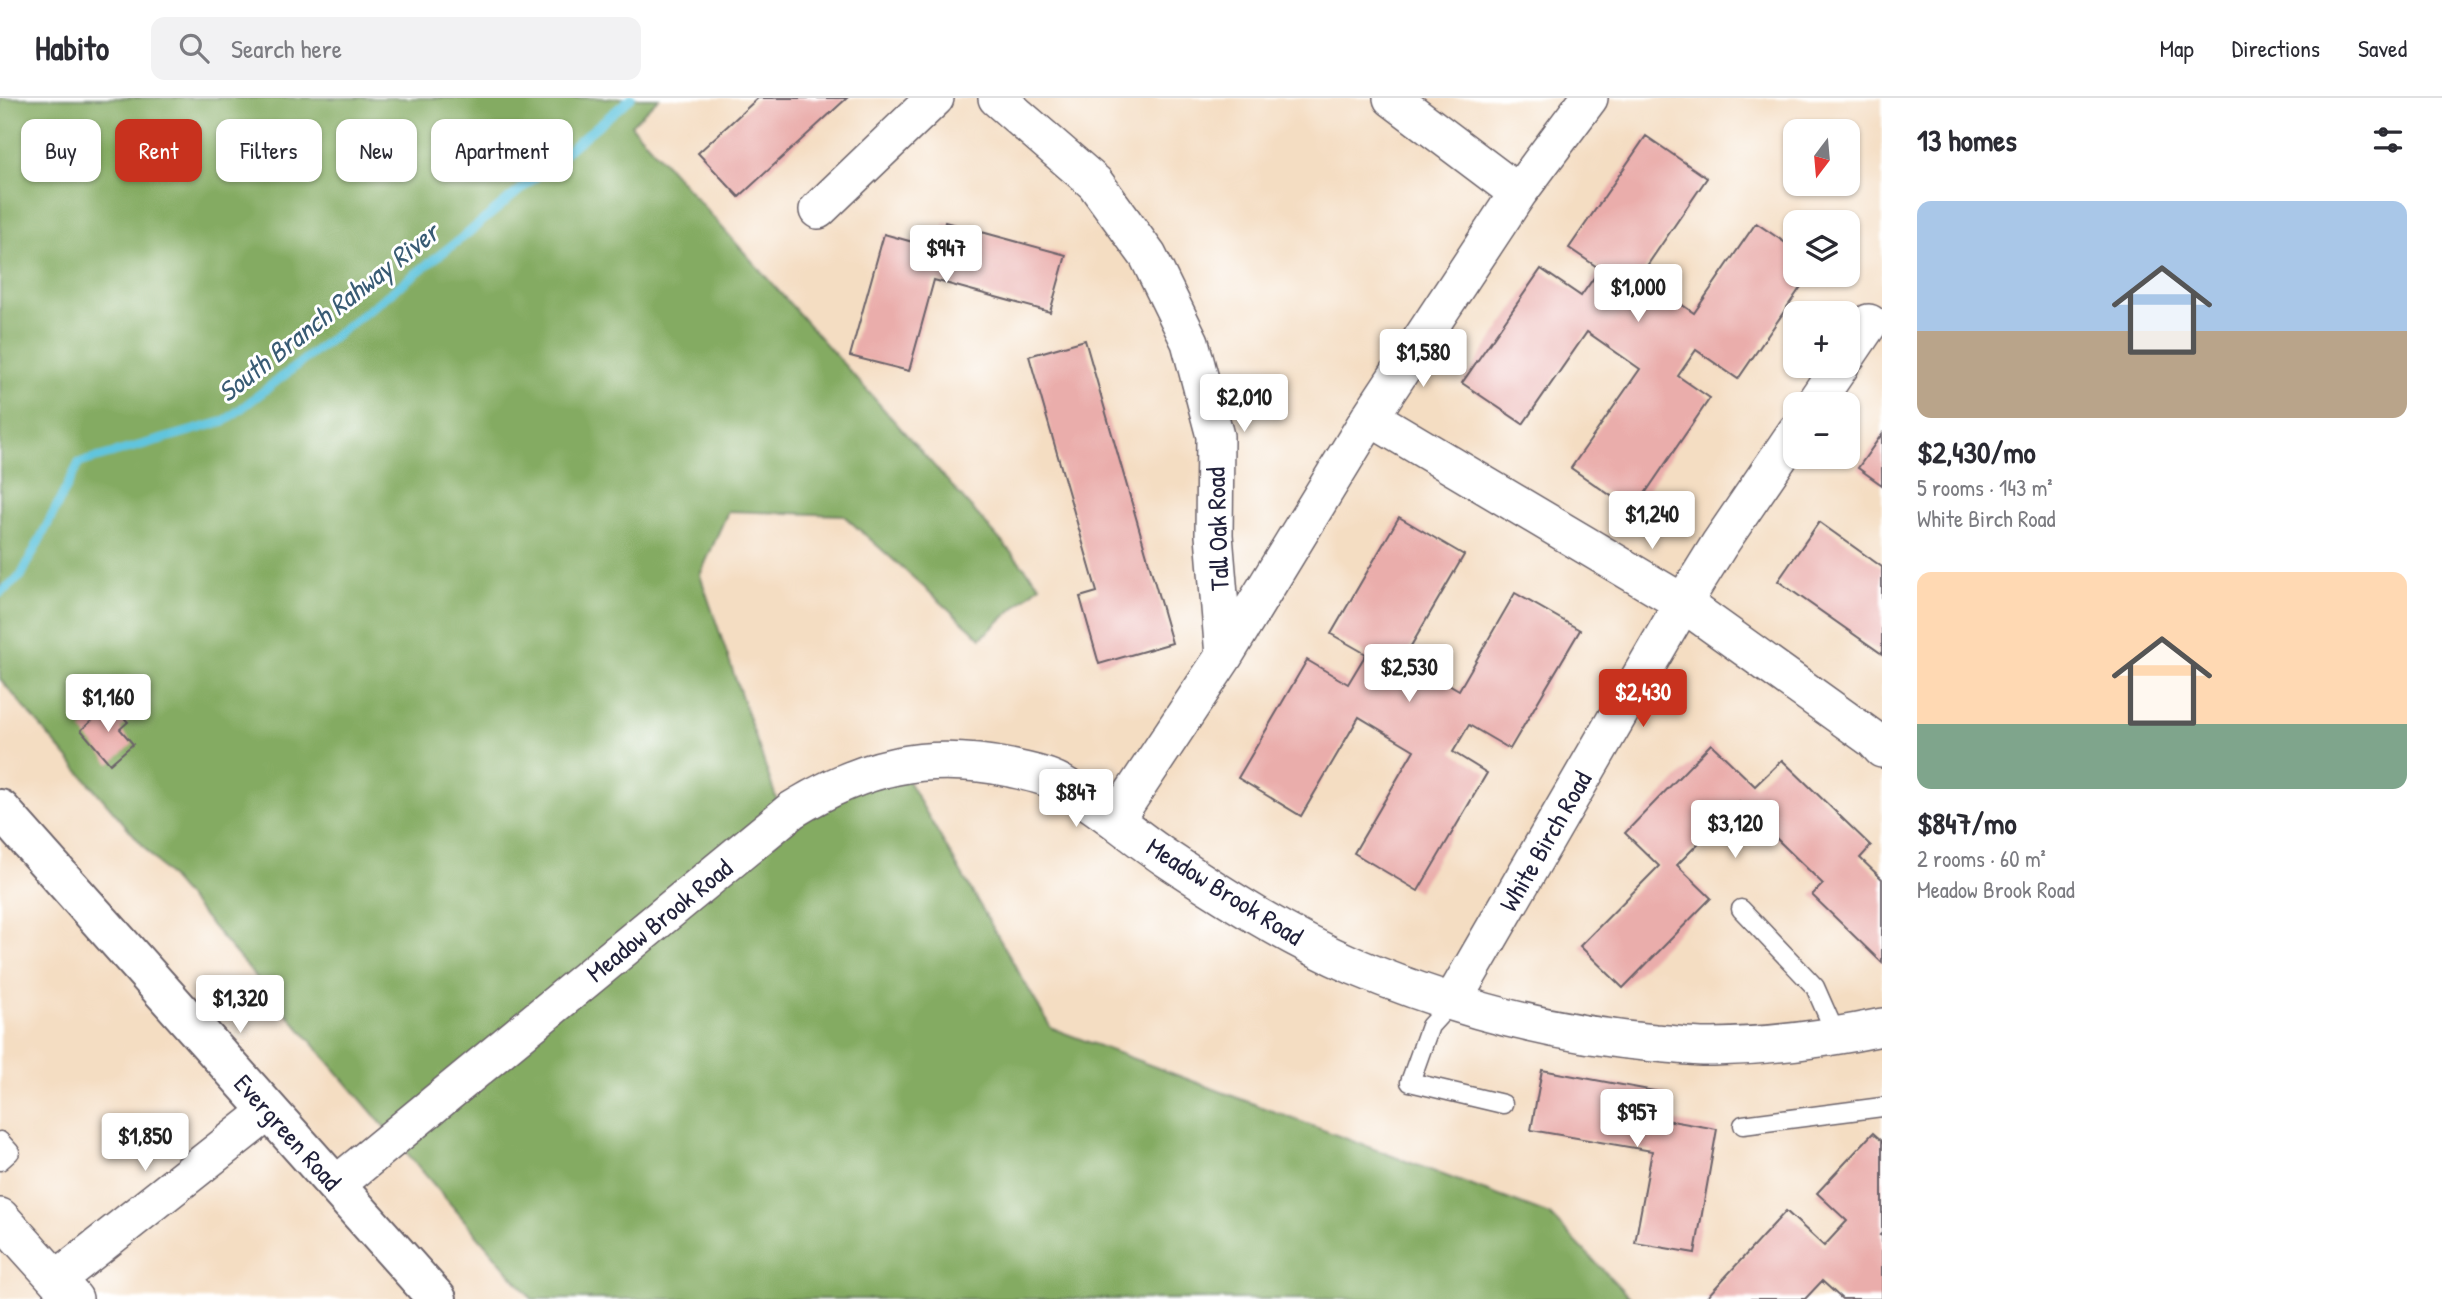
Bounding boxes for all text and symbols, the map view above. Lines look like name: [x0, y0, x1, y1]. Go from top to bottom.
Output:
search box: [151, 17, 641, 80]
text: Habito: [35, 26, 109, 70]
icon: search: [175, 29, 213, 67]
text: Search here: [231, 31, 342, 66]
text: Map: [2160, 32, 2194, 64]
text: Directions: [2232, 32, 2320, 64]
text: Saved: [2358, 32, 2407, 64]
chip: Buy: [21, 119, 101, 182]
chip: Rent: [115, 119, 202, 182]
chip: Filters: [216, 119, 322, 182]
chip: New: [336, 119, 417, 182]
chip: Apartment: [431, 119, 573, 182]
north arrow: [1783, 119, 1860, 196]
map controls: [1783, 119, 1860, 469]
text: 13 homes: [1917, 120, 2017, 160]
icon: filters: [2369, 121, 2407, 159]
button: layers: [1783, 210, 1860, 287]
water label: South Branch Rahway River: [210, 212, 449, 410]
pin: $947: [905, 226, 987, 285]
text: $947: [926, 232, 966, 263]
icon: home: [2099, 247, 2225, 373]
pin: $1,000: [1581, 264, 1695, 324]
text: $1,000: [1610, 271, 1666, 302]
button: +: [1783, 301, 1860, 378]
pin: $1,580: [1366, 330, 1480, 389]
text: $1,580: [1396, 336, 1450, 367]
pin: $2,010: [1187, 374, 1301, 434]
text: $2,010: [1216, 381, 1272, 412]
button: −: [1783, 392, 1860, 469]
text: $2,430/mo: [1917, 432, 2036, 472]
street label: Tall Oak Road: [1197, 467, 1237, 591]
text: 5 rooms · 143 m²: [1917, 472, 2053, 503]
pin: $1,240: [1595, 491, 1709, 551]
text: $1,240: [1625, 498, 1679, 529]
text: White Birch Road: [1917, 503, 2056, 534]
icon: home: [2099, 618, 2225, 744]
pin: $2,530: [1352, 644, 1466, 704]
text: $2,530: [1380, 651, 1438, 682]
pin: $2,430: [1586, 670, 1700, 729]
pin: $1,160: [51, 674, 165, 734]
text: $2,430: [1615, 676, 1671, 707]
text: $1,160: [82, 681, 134, 712]
street label: White Birch Road: [1491, 764, 1599, 918]
pin: $847: [1035, 770, 1117, 829]
text: $847: [1055, 776, 1097, 807]
pin: $3,120: [1678, 800, 1792, 860]
text: $847/mo: [1917, 803, 2016, 843]
text: $3,120: [1707, 807, 1763, 838]
street label: Meadow Brook Road: [1140, 829, 1310, 953]
text: 2 rooms · 60 m²: [1917, 843, 2046, 874]
street label: Meadow Brook Road: [579, 850, 739, 990]
text: Meadow Brook Road: [1917, 874, 2075, 905]
pin: $1,320: [183, 976, 297, 1035]
text: $1,320: [212, 982, 268, 1013]
street label: Evergreen Road: [227, 1066, 349, 1198]
pin: $957: [1596, 1090, 1678, 1149]
text: $957: [1616, 1096, 1658, 1127]
pin: $1,850: [88, 1114, 202, 1173]
text: $1,850: [118, 1120, 172, 1151]

